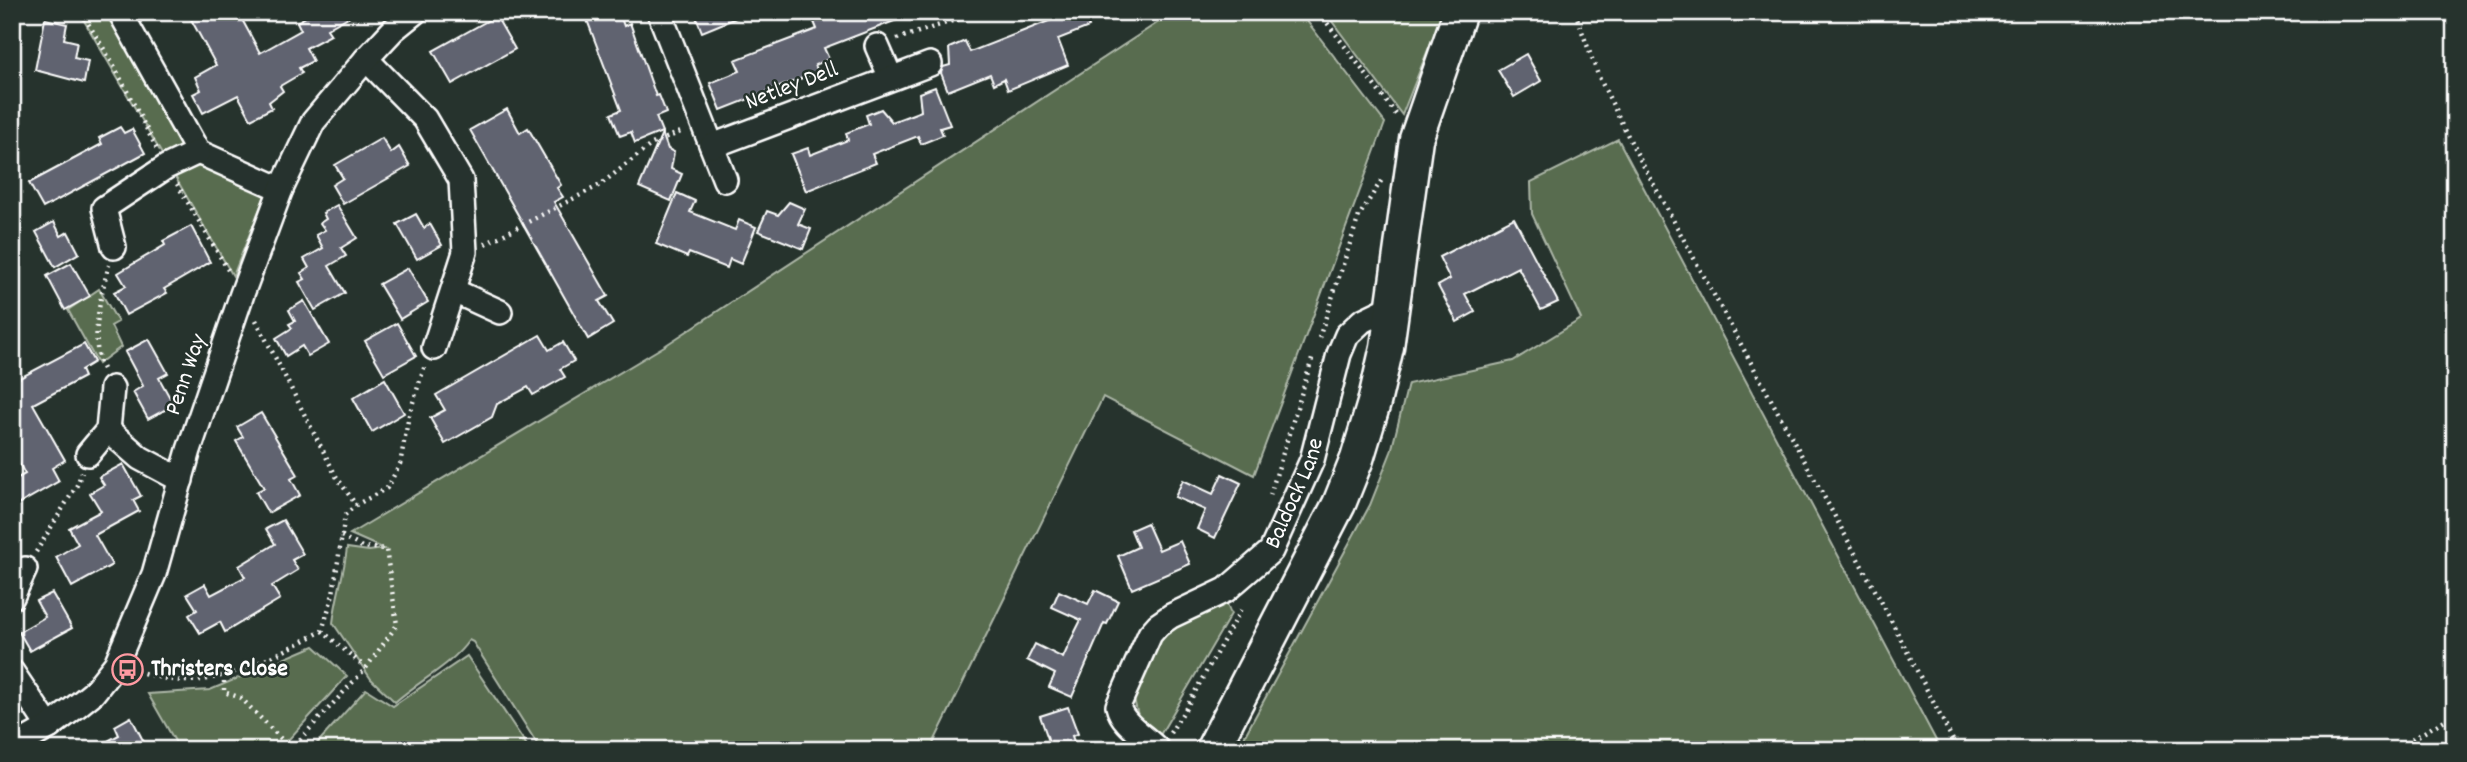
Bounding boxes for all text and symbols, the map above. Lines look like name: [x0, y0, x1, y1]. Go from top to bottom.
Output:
street label: Netley Dell: [741, 54, 844, 120]
street label: Penn Way: [157, 329, 217, 420]
street label: Baldock Lane: [1257, 435, 1334, 555]
bus stop icon: Thristers Close: [111, 653, 145, 687]
place label: Thristers Close: [151, 653, 288, 687]

